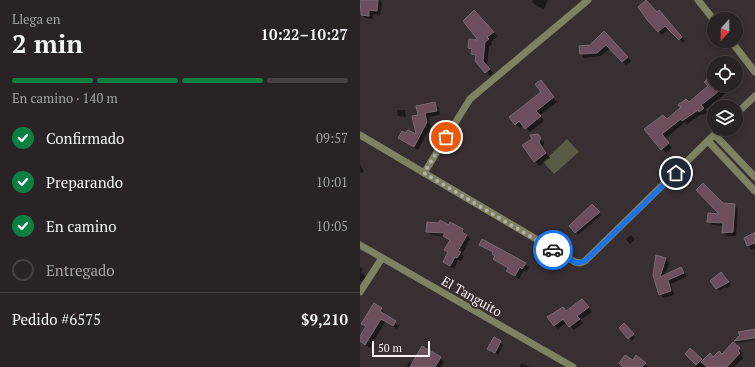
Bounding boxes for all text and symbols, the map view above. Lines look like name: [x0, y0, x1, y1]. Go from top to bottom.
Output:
text: Llega en: [12, 10, 60, 28]
north arrow: [707, 12, 743, 48]
map controls: [707, 12, 743, 136]
text: 10:22–10:27: [261, 24, 348, 44]
text: 2 min: [12, 26, 83, 60]
button: locate: [707, 56, 743, 92]
text: En camino · 140 m: [12, 89, 118, 107]
button: layers: [707, 100, 743, 136]
pin: [429, 120, 463, 154]
icon: bag: [435, 126, 457, 148]
icon: check: [12, 127, 34, 149]
text: Confirmado: [46, 128, 124, 148]
text: 09:57: [316, 129, 348, 147]
pin: [659, 156, 693, 190]
icon: home: [665, 162, 687, 184]
icon: check: [12, 171, 34, 193]
text: Preparando: [46, 172, 123, 192]
text: 10:01: [316, 173, 348, 191]
icon: check: [12, 215, 34, 237]
text: En camino: [46, 216, 117, 236]
text: 10:05: [316, 217, 348, 235]
courier: [533, 230, 573, 270]
icon: car: [542, 239, 564, 261]
text: Entregado: [46, 260, 115, 280]
street label: El Tanguito: [439, 272, 505, 320]
text: Pedido #6575: [12, 309, 101, 329]
text: $9,210: [301, 309, 348, 329]
scale bar: [372, 339, 430, 358]
text: 50 m: [378, 341, 402, 355]

